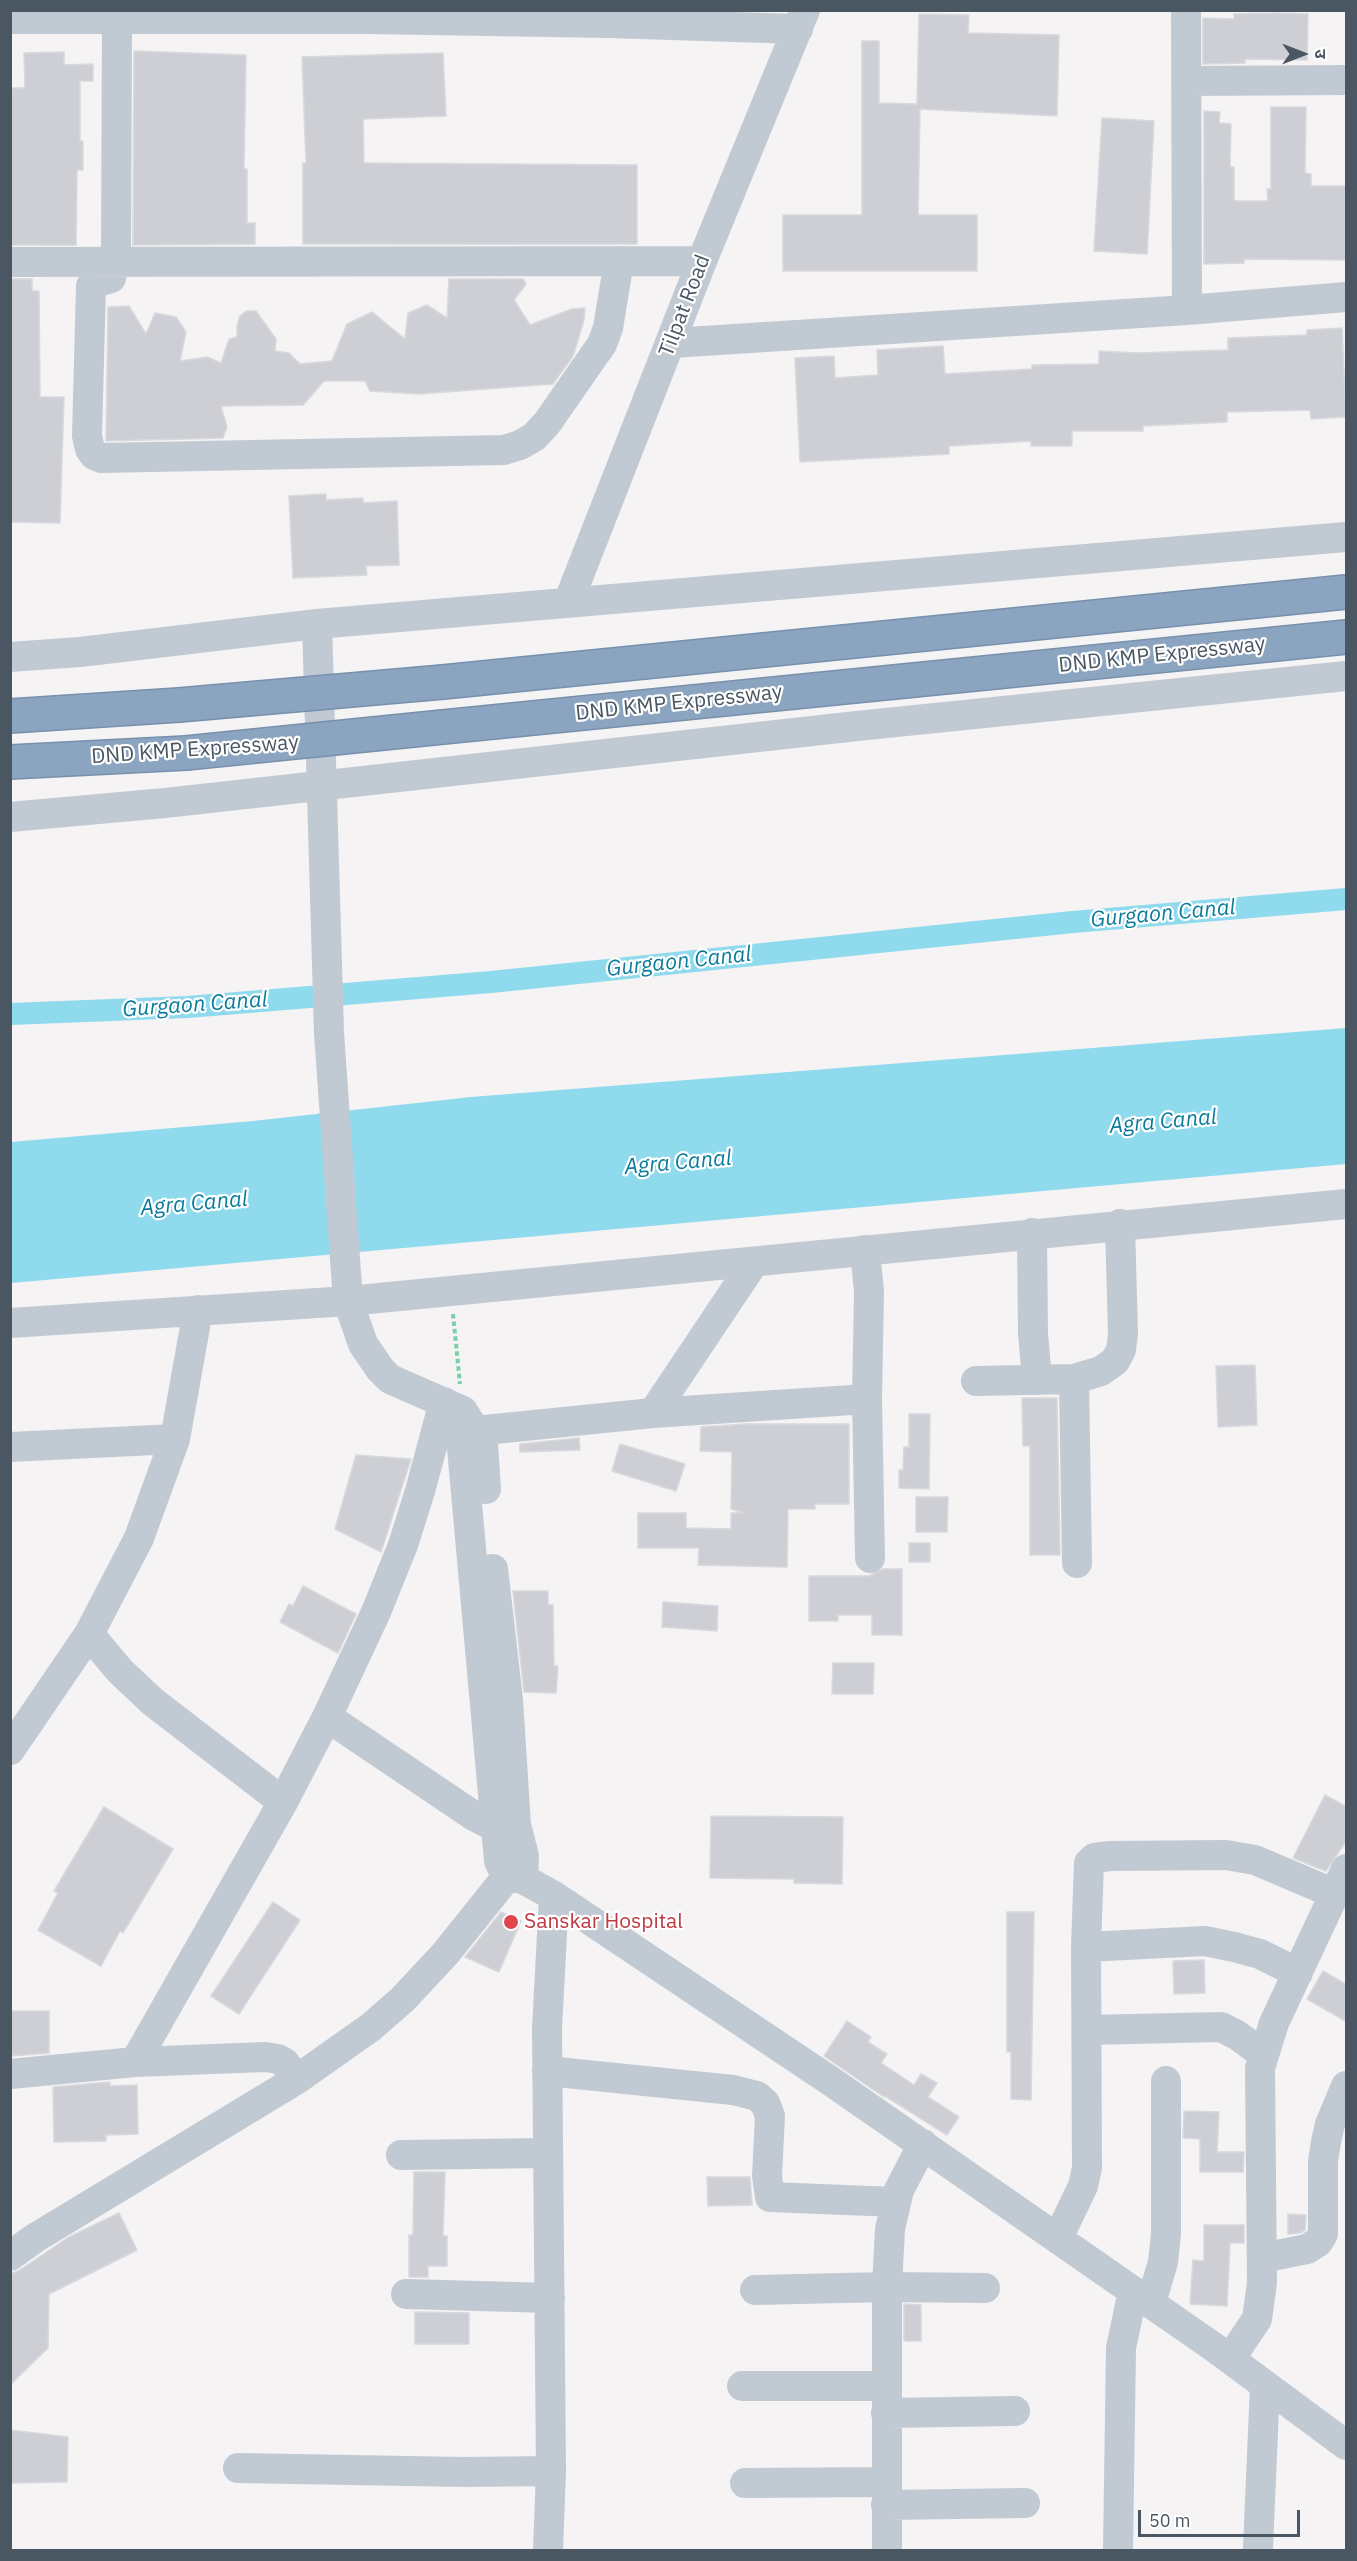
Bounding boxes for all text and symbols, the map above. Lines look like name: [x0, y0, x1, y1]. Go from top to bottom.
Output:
north arrow: [1273, 24, 1333, 84]
text: उ: [1311, 49, 1331, 59]
street label: Tilpat Road: [654, 252, 716, 360]
street label: DND KMP Expressway: [1057, 632, 1267, 678]
street label: DND KMP Expressway: [574, 680, 784, 726]
street label: DND KMP Expressway: [90, 730, 300, 770]
water label: Gurgaon Canal: [1090, 895, 1236, 933]
water label: Gurgaon Canal: [605, 941, 753, 983]
water label: Gurgaon Canal: [122, 987, 268, 1023]
water label: Agra Canal: [1108, 1104, 1218, 1140]
water label: Agra Canal: [623, 1145, 733, 1181]
water label: Agra Canal: [139, 1186, 249, 1222]
place label: Sanskar Hospital: [524, 1909, 683, 1935]
marker: Sanskar Hospital: [502, 1913, 520, 1931]
scale bar: [1141, 2498, 1303, 2536]
text: 50 m: [1149, 2509, 1191, 2532]

